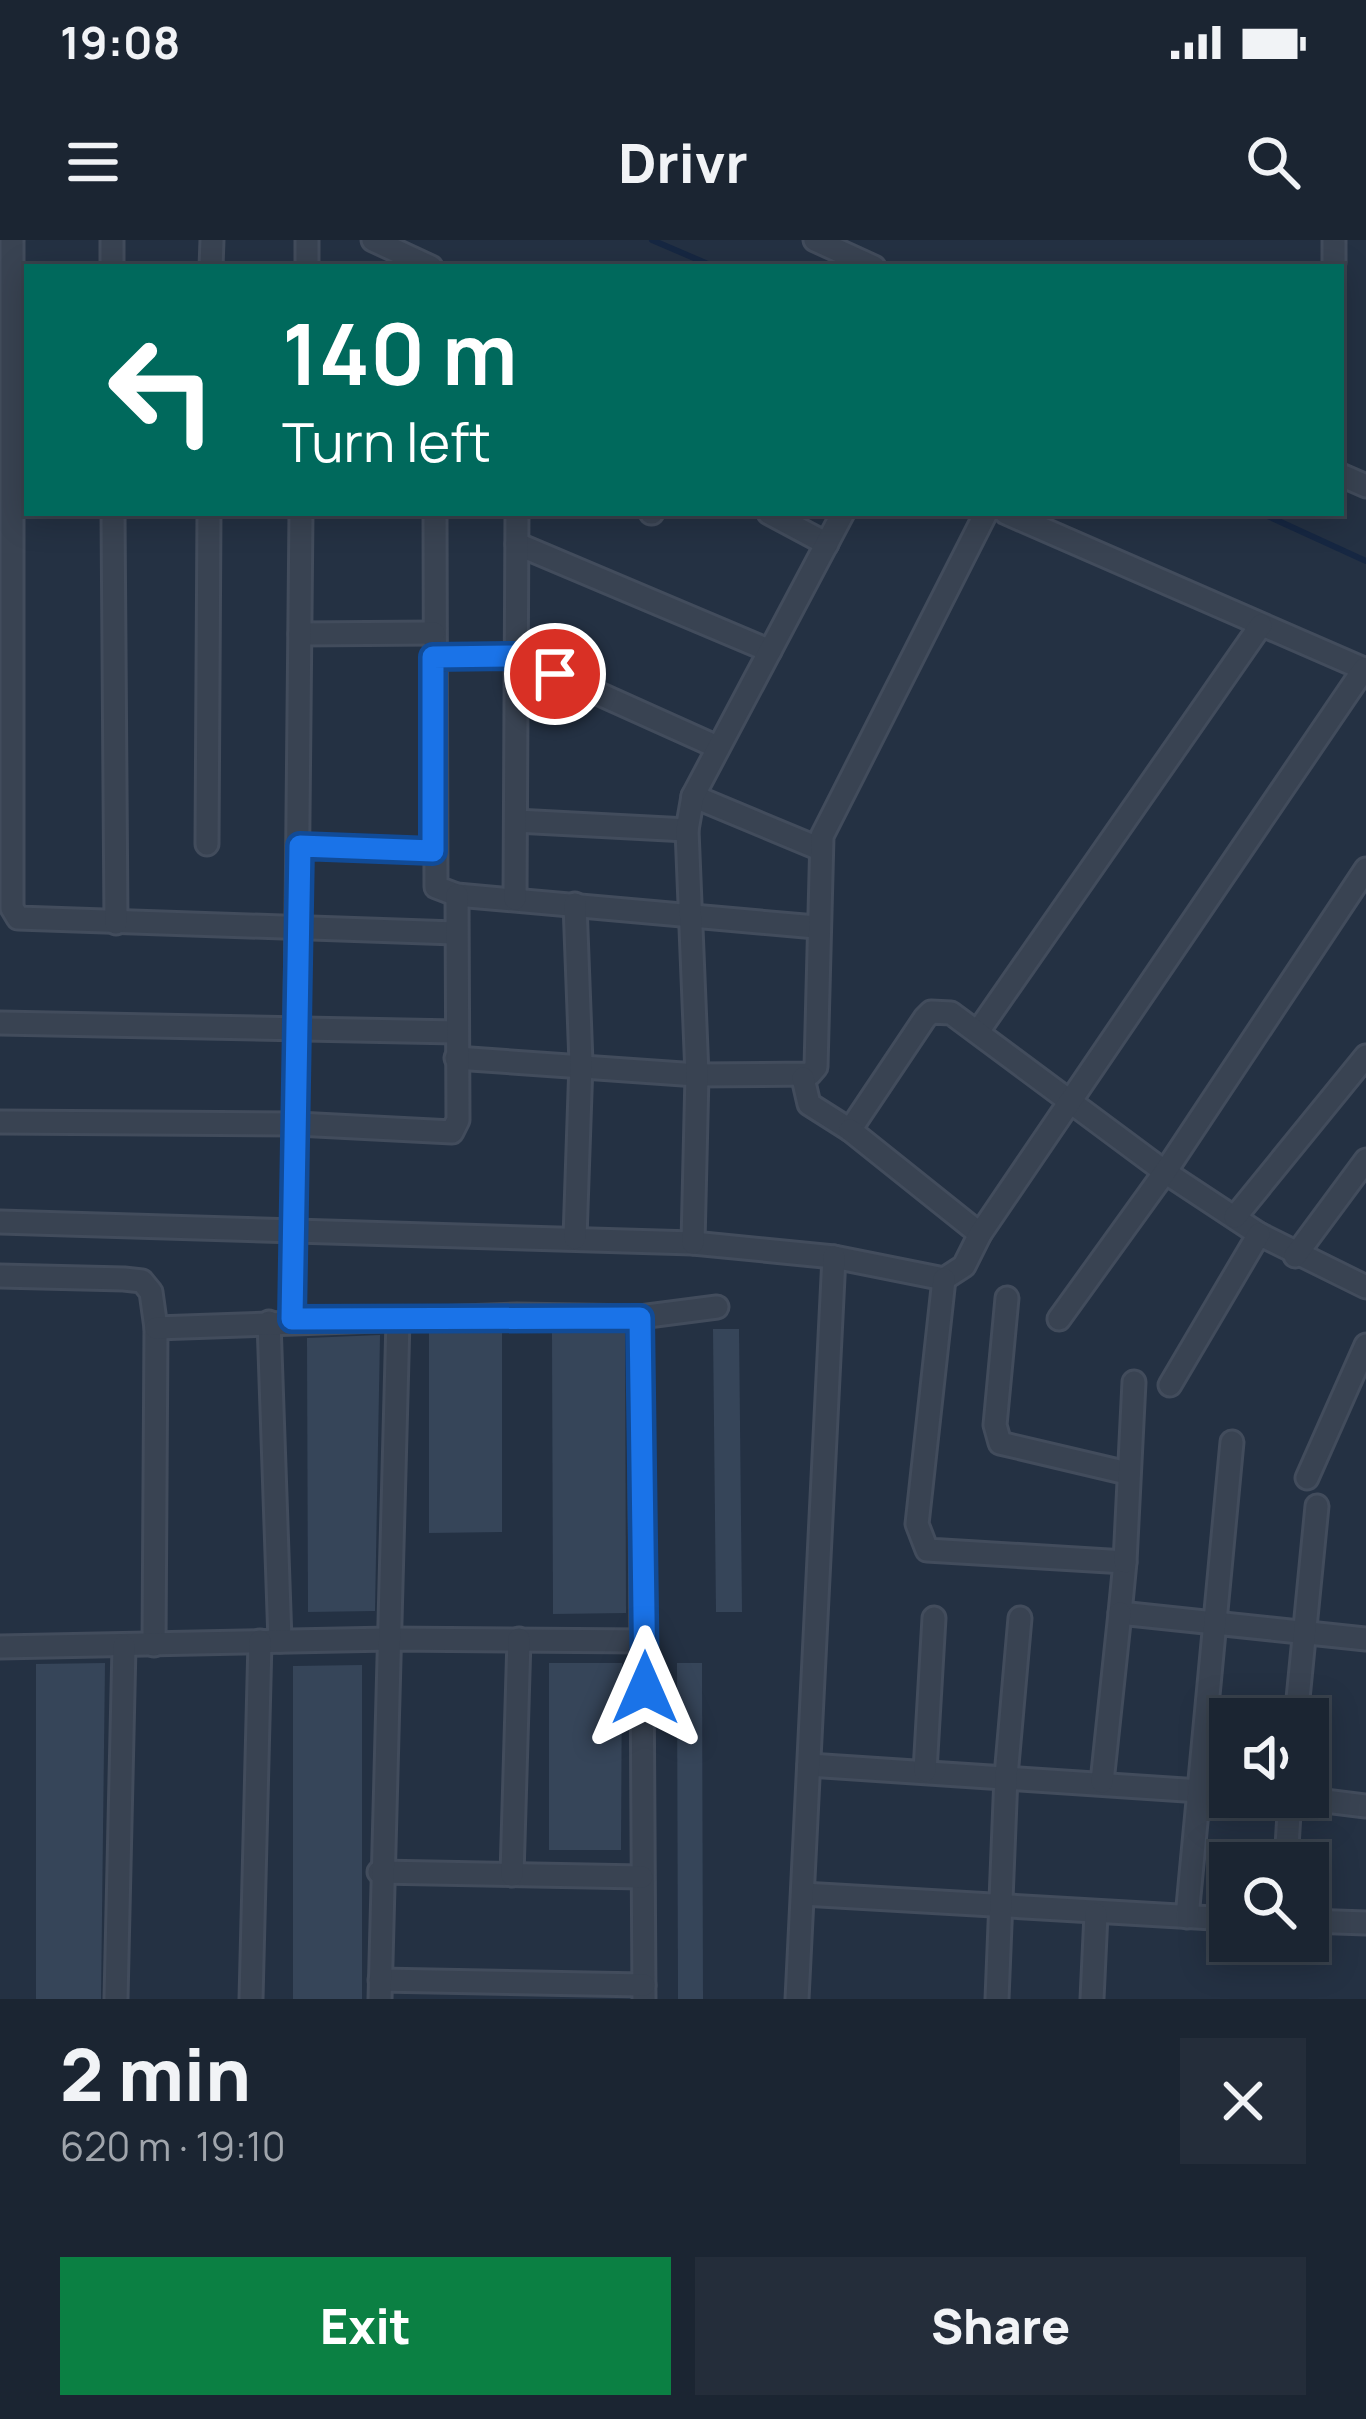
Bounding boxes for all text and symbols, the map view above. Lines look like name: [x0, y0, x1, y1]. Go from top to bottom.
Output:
text: 19:08: [60, 11, 180, 73]
text: Drivr: [618, 125, 748, 199]
icon: menu: [60, 129, 126, 195]
icon: search: [1240, 129, 1306, 195]
text: 140 m: [282, 295, 518, 410]
icon: left: [84, 312, 240, 468]
text: Turn left: [282, 404, 491, 478]
pin: [504, 623, 606, 725]
icon: arrive: [522, 641, 588, 707]
position arrow: [582, 1625, 708, 1751]
map controls: [1209, 1698, 1329, 1962]
button: sound: [1209, 1698, 1329, 1818]
button: search: [1209, 1842, 1329, 1962]
text: 2 min: [60, 2024, 251, 2123]
button: close: [1180, 2038, 1306, 2164]
text: 620 m · 19:10: [60, 2119, 286, 2173]
button: Exit: [60, 2257, 671, 2395]
button: Share: [695, 2257, 1306, 2395]

